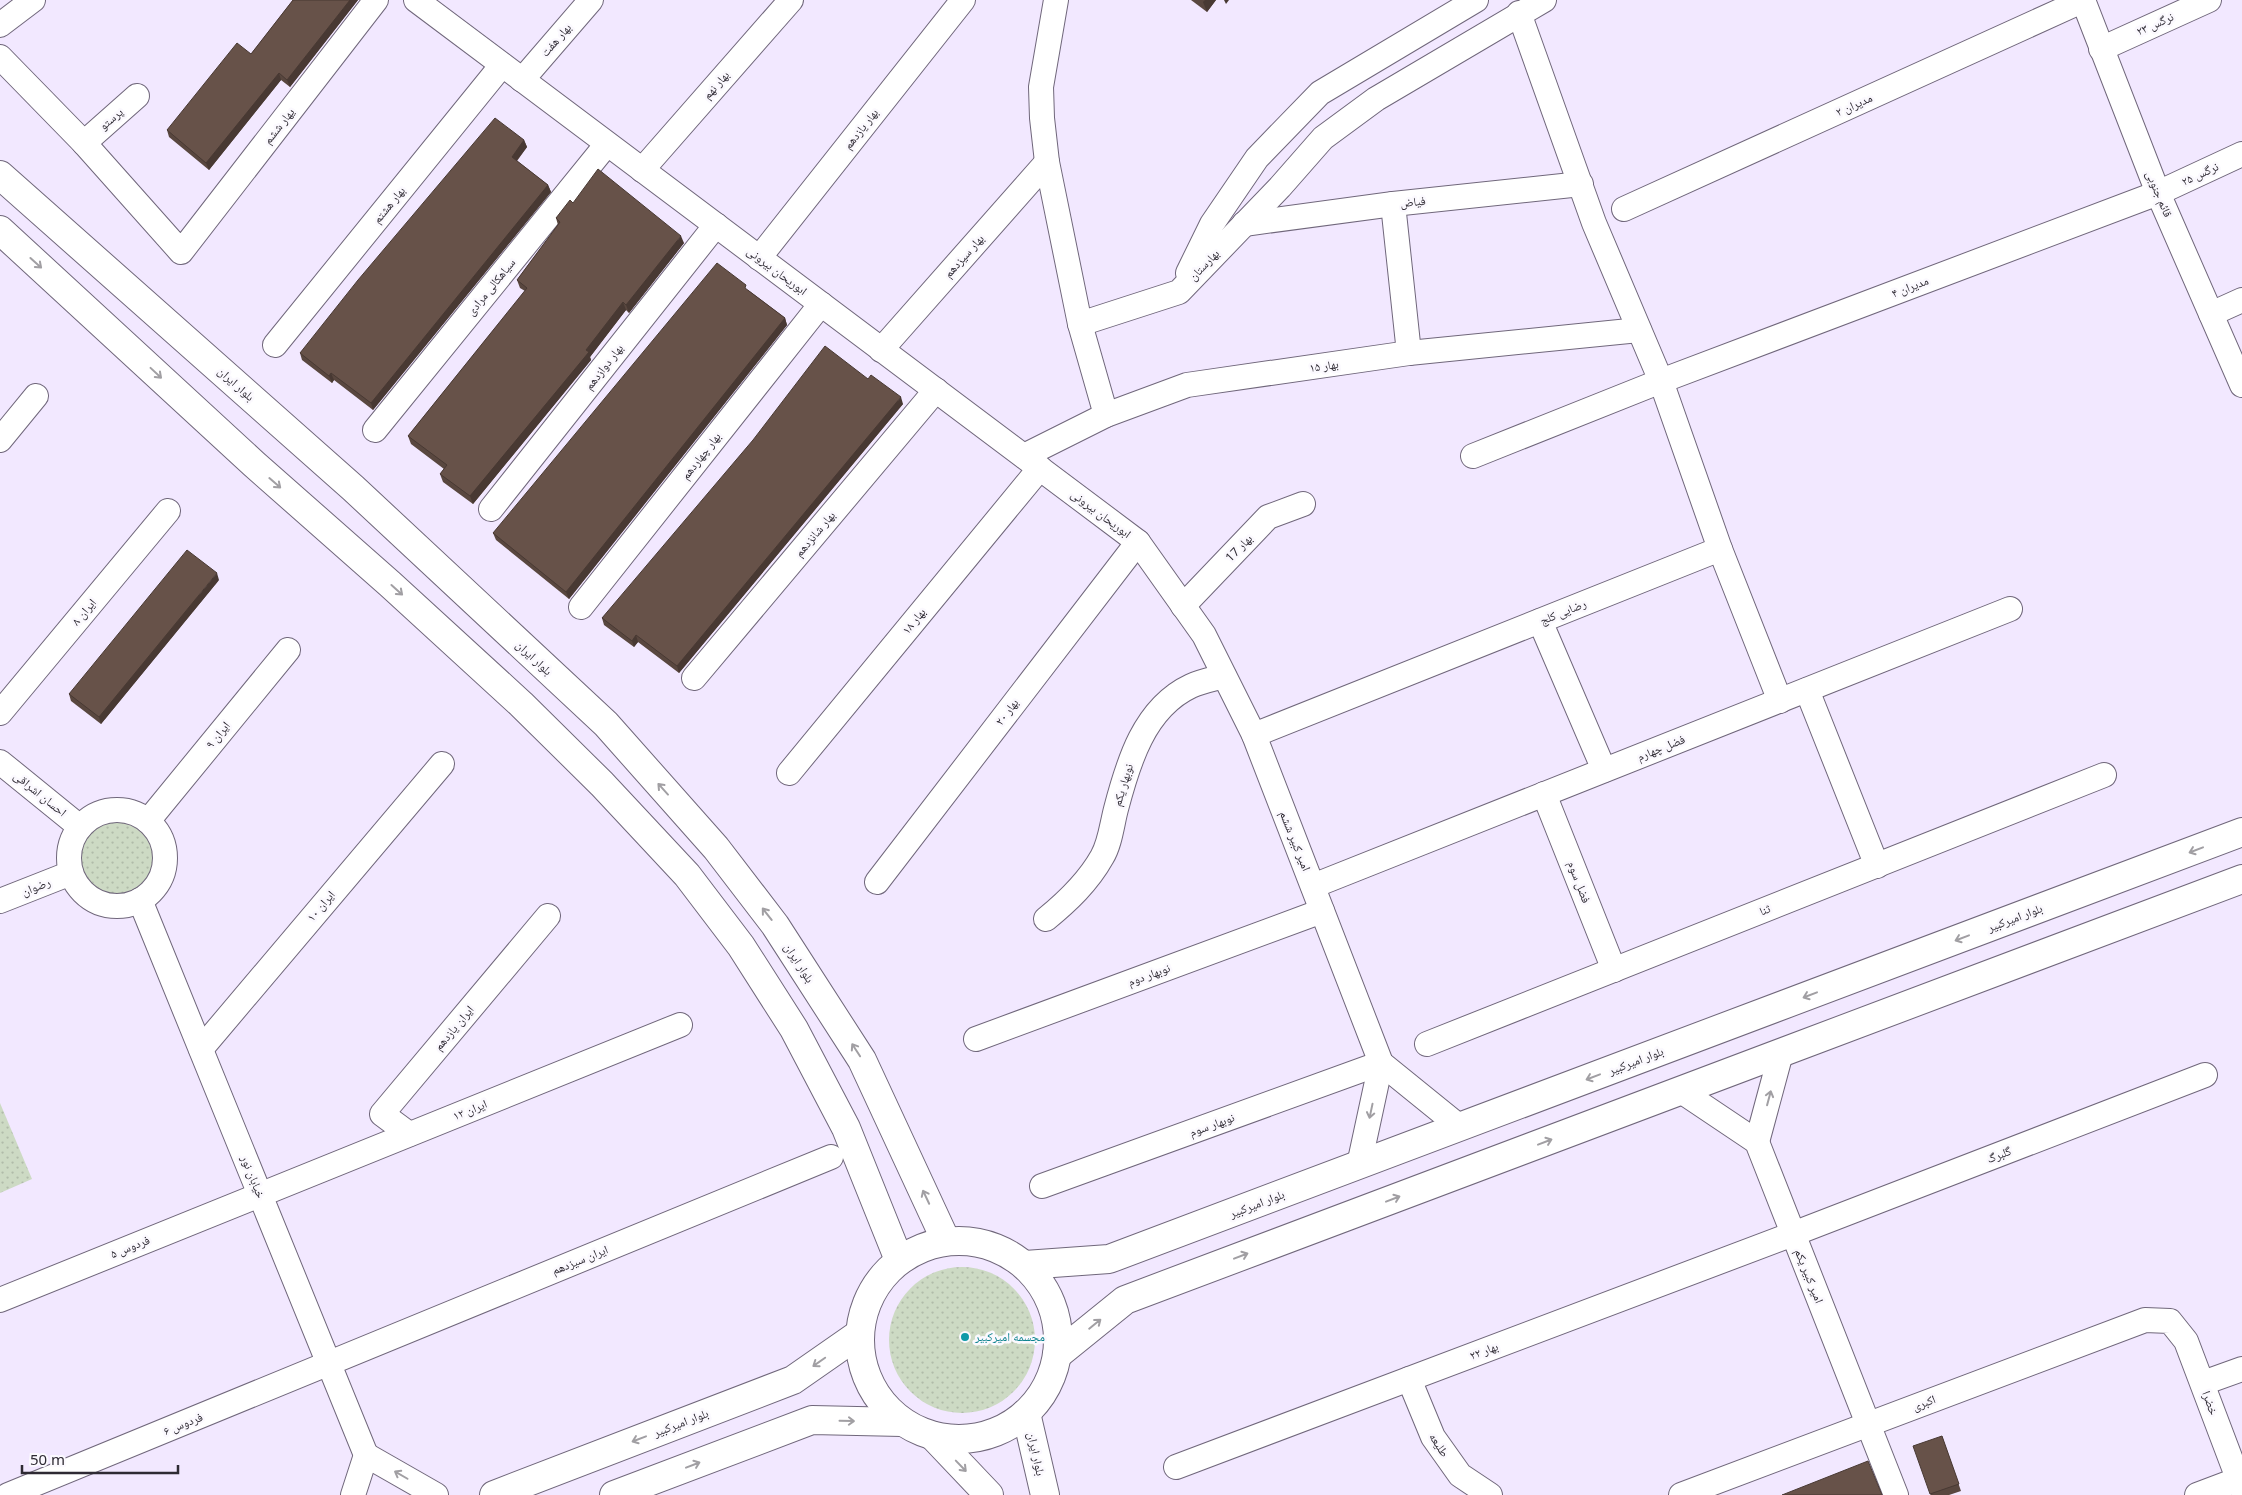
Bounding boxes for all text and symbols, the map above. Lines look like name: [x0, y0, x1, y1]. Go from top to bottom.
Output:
street label: نرگس ۲۳: [2133, 8, 2176, 39]
street label: بهار هفت: [536, 19, 575, 60]
street label: بهار نهم: [698, 67, 733, 103]
street label: مدیران ۲: [1833, 89, 1875, 120]
street label: پرستو: [95, 103, 127, 134]
street label: یهار ششم: [259, 104, 298, 147]
street label: بهار یازدهم: [839, 105, 882, 153]
street label: نرگس ۲۵: [2178, 158, 2221, 190]
street label: قائم جنوبی: [2142, 168, 2177, 220]
street label: بهار هشتم: [368, 182, 409, 227]
street label: فیاض: [1399, 192, 1427, 211]
street label: بهار سیزدهم: [940, 230, 988, 281]
street label: ابوریحان بیرونی: [744, 242, 811, 299]
street label: بهارستان: [1184, 245, 1223, 284]
street label: سیاهکالی مرادی: [462, 254, 519, 319]
one-way arrow: [30, 257, 43, 268]
street label: مدیران ۴: [1889, 272, 1931, 301]
street label: بهار دوازدهم: [580, 340, 627, 393]
street label: بهار ۱۵: [1308, 355, 1340, 376]
street label: بلوار ایران: [214, 363, 258, 405]
one-way arrow: [149, 367, 162, 379]
street label: بهار چهاردهم: [677, 428, 725, 483]
one-way arrow: [269, 477, 282, 488]
street label: ابوریحان بیرونی: [1068, 485, 1135, 542]
street label: بهار شانزدهم: [790, 507, 839, 560]
street label: بهار 17: [1221, 530, 1256, 565]
one-way arrow: [391, 584, 404, 596]
street label: رضایی کلج: [1537, 594, 1589, 629]
street label: ایران ۸: [67, 595, 100, 629]
street label: بهار ۱۸: [898, 604, 929, 637]
street label: بلوار ایران: [512, 636, 556, 679]
street label: بهار ۲۰: [991, 695, 1022, 729]
street label: ایران ۹: [201, 717, 234, 752]
street label: فضل چهارم: [1634, 730, 1687, 765]
street label: نوبهار یکم: [1108, 762, 1137, 808]
street label: احسان اشراقی: [10, 767, 70, 820]
one-way arrow: [657, 783, 669, 796]
street label: امیر کبیر ششم: [1276, 808, 1315, 874]
one-way arrow: [2189, 846, 2205, 855]
street label: فضل سوم: [1564, 858, 1595, 905]
street label: رضوان: [19, 873, 53, 900]
street label: ایران ۱۰: [303, 886, 339, 925]
street label: ثنا: [1757, 899, 1774, 919]
street label: بلوار امیرکبیر: [1984, 899, 2045, 936]
one-way arrow: [761, 908, 772, 921]
one-way arrow: [1955, 934, 1971, 943]
street label: بلوار ایران: [780, 940, 819, 986]
street label: نوبهار دوم: [1125, 959, 1172, 990]
one-way arrow: [1803, 991, 1819, 1000]
street label: ایران یازدهم: [430, 1001, 478, 1054]
street label: بلوار امیرکبیر: [1605, 1042, 1666, 1079]
one-way arrow: [851, 1043, 861, 1057]
one-way arrow: [1586, 1073, 1601, 1082]
one-way arrow: [1764, 1090, 1774, 1106]
street label: ایران ۱۲: [450, 1095, 490, 1124]
one-way arrow: [1366, 1103, 1375, 1119]
street label: نوبهار سوم: [1187, 1109, 1237, 1141]
one-way arrow: [1537, 1137, 1552, 1146]
street label: گلبرگ: [1984, 1142, 2014, 1167]
street label: خیابان نور: [237, 1152, 270, 1201]
street label: بلوار امیرکبیر: [1226, 1185, 1287, 1222]
one-way arrow: [920, 1190, 930, 1205]
one-way arrow: [1385, 1194, 1400, 1203]
street label: فردوس ۵: [108, 1231, 152, 1262]
street label: ایران سیزدهم: [549, 1240, 611, 1279]
street label: امیر کبیر یکم: [1791, 1246, 1828, 1306]
one-way arrow: [1233, 1251, 1248, 1260]
one-way arrow: [1088, 1319, 1101, 1330]
place label: مجسمه امیرکبیر: [974, 1328, 1045, 1345]
marker: مجسمه امیرکبیر: [959, 1331, 971, 1343]
street label: بهار ۲۲: [1467, 1337, 1501, 1364]
one-way arrow: [813, 1357, 827, 1367]
street label: خضرا: [2198, 1388, 2223, 1418]
street label: اکبری: [1910, 1390, 1938, 1415]
street label: بلوار امیرکبیر: [650, 1404, 711, 1441]
street label: فردوس ۶: [161, 1408, 205, 1439]
one-way arrow: [838, 1416, 855, 1426]
street label: طلیعه: [1425, 1429, 1453, 1460]
street label: بلوار ایران: [1024, 1431, 1049, 1477]
one-way arrow: [631, 1435, 647, 1444]
scale bar: [22, 1442, 179, 1474]
text: 50 m: [30, 1449, 65, 1469]
one-way arrow: [955, 1459, 967, 1472]
one-way arrow: [684, 1460, 700, 1469]
one-way arrow: [395, 1469, 409, 1479]

